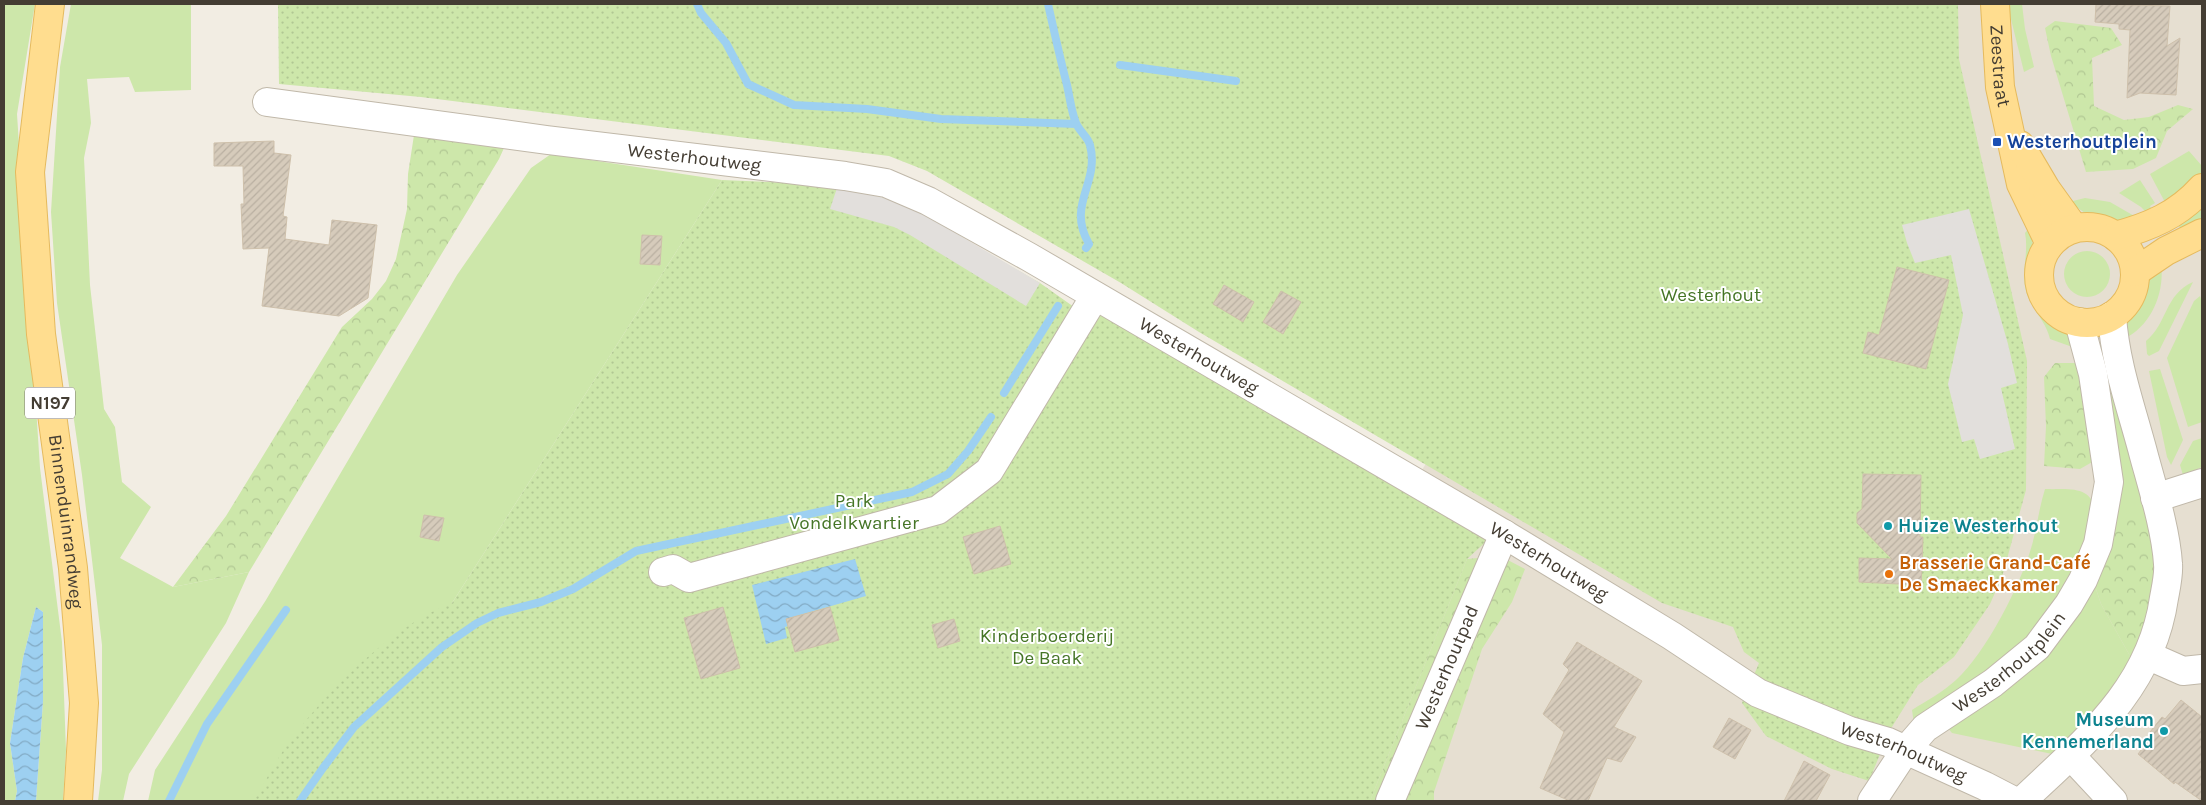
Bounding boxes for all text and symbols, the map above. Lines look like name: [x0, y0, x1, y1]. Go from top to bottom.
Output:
street label: Zeestraat: [1985, 24, 2015, 109]
place label: Westerhoutplein: [2007, 131, 2157, 153]
marker: Westerhoutplein: [1991, 136, 2003, 148]
street label: Westerhoutweg: [626, 139, 763, 177]
park label: Westerhout: [1661, 284, 1761, 306]
street label: Westerhoutweg: [1135, 313, 1263, 400]
road number: N197: [25, 388, 75, 418]
street label: Binnenduinrandweg: [44, 433, 87, 610]
park label: Park Vondelkwartier: [789, 490, 919, 534]
place label: Huize Westerhout: [1898, 515, 2058, 537]
street label: Westerhoutweg: [1486, 517, 1613, 606]
marker: Huize Westerhout: [1882, 520, 1894, 532]
place label: Brasserie Grand-Café De Smaeckkamer: [1899, 552, 2091, 596]
marker: Brasserie Grand-Café De Smaeckkamer: [1883, 568, 1895, 580]
street label: Westerhoutpad: [1411, 602, 1483, 733]
street label: Westerhoutplein: [1949, 607, 2070, 717]
park label: Kinderboerderij De Baak: [980, 625, 1114, 669]
place label: Museum Kennemerland: [2022, 709, 2154, 753]
street label: Westerhoutweg: [1837, 717, 1970, 787]
marker: Museum Kennemerland: [2158, 725, 2170, 737]

